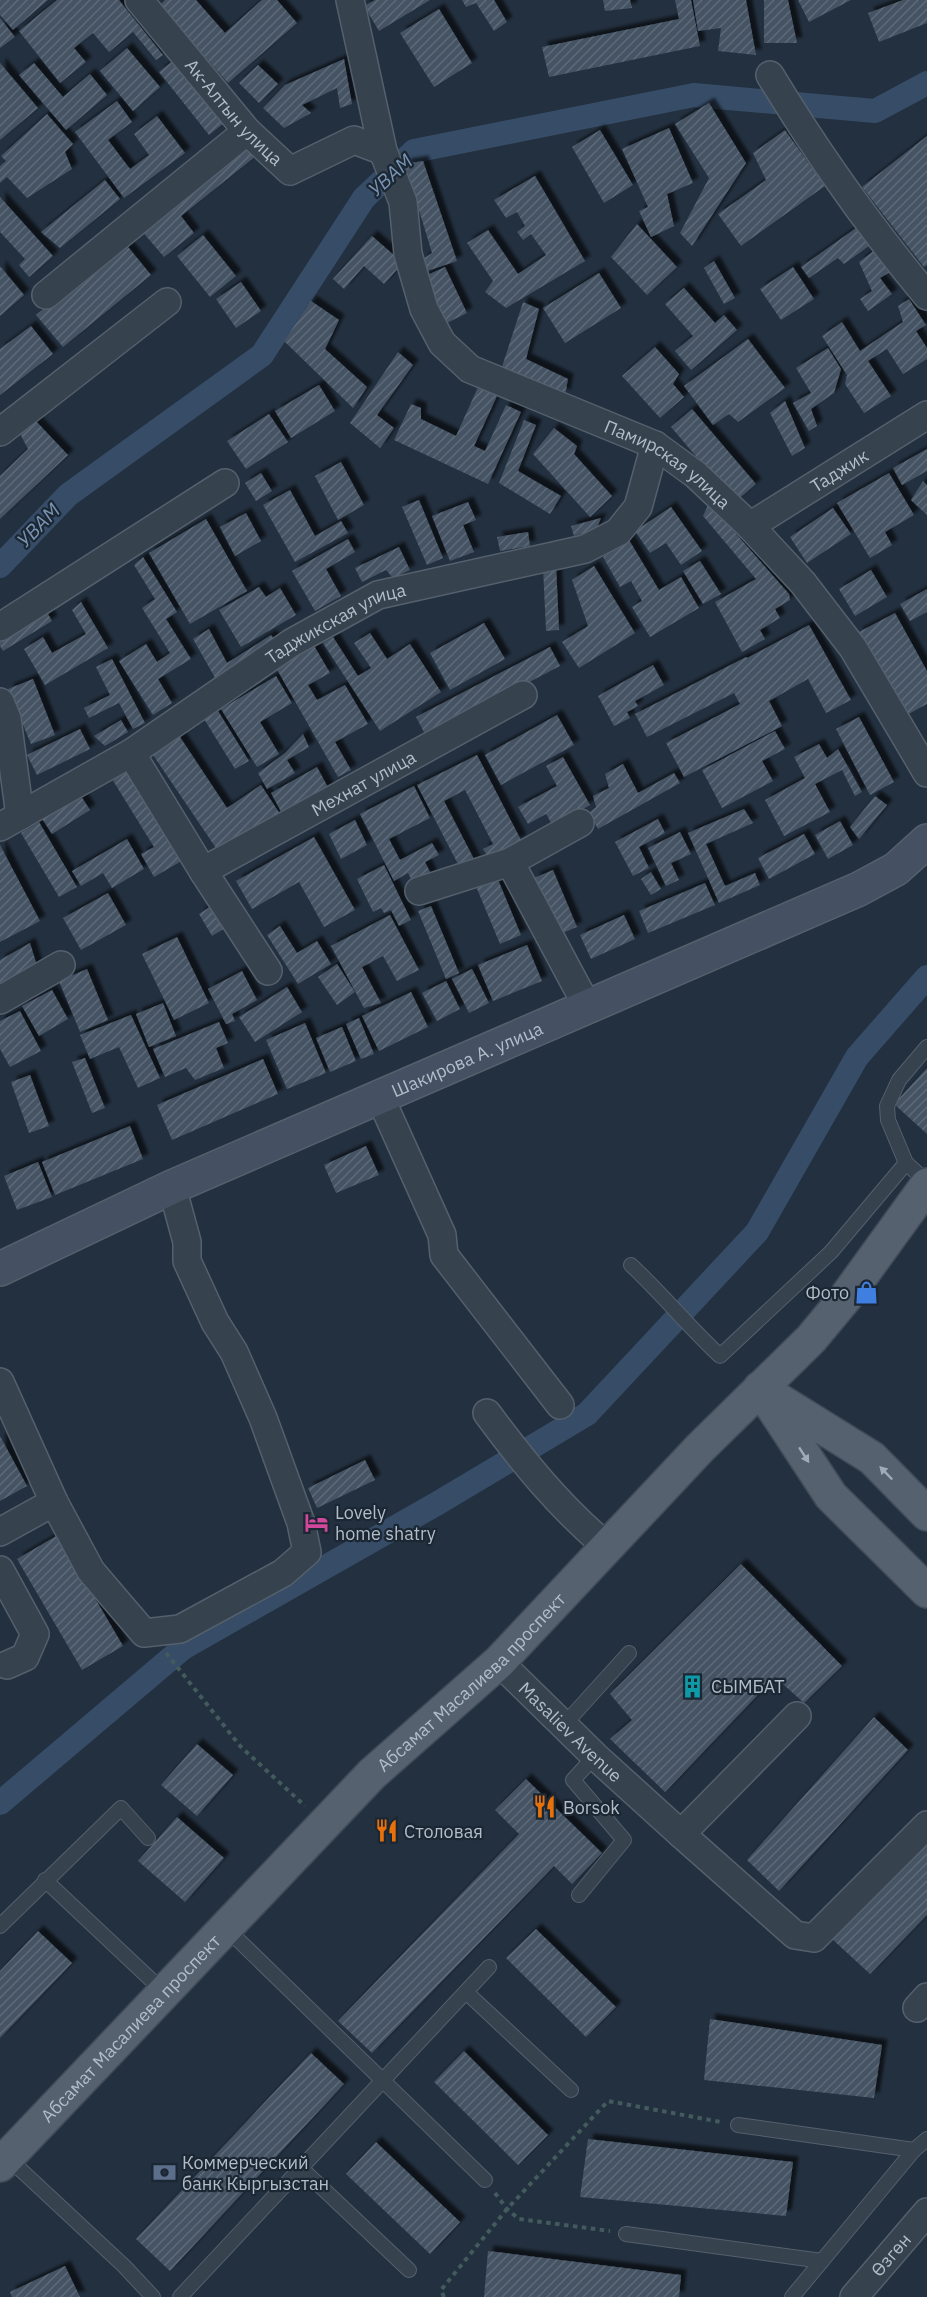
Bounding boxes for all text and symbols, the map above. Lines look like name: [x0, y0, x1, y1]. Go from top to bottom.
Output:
street label: Ак-Алтын улица: [180, 54, 288, 170]
water label: УВАМ: [362, 148, 418, 202]
street label: Памирская улица: [601, 414, 736, 514]
street label: Таджик: [806, 443, 872, 497]
water label: УВАМ: [10, 497, 66, 553]
street label: Таджикская улица: [261, 578, 408, 669]
street label: Мехнат улица: [307, 745, 420, 821]
street label: Шакирова А. улица: [388, 1016, 546, 1102]
shop icon: Фото: [854, 1279, 880, 1305]
place label: Фото: [806, 1281, 849, 1304]
one-way arrow: [798, 1446, 810, 1462]
one-way arrow: [880, 1466, 894, 1480]
place label: Lovely home shatry: [335, 1501, 436, 1545]
hotel icon: Lovely home shatry: [304, 1509, 330, 1535]
street label: Абсамат Масалиева проспект: [372, 1587, 570, 1776]
building icon: СЫМБАТ: [680, 1673, 706, 1699]
place label: СЫМБАТ: [711, 1675, 785, 1698]
street label: Masaliev Avenue: [514, 1676, 627, 1787]
restaurant icon: Borsok: [532, 1794, 558, 1820]
place label: Borsok: [563, 1796, 620, 1819]
restaurant icon: Столовая: [373, 1818, 399, 1844]
place label: Столовая: [404, 1820, 483, 1843]
street label: Абсамат Масалиева проспект: [35, 1929, 225, 2127]
place label: Коммерческий банк Кыргызстан: [182, 2151, 329, 2195]
bank icon: Коммерческий банк Кыргызстан: [151, 2159, 177, 2185]
street label: Өзгөн: [865, 2228, 915, 2281]

